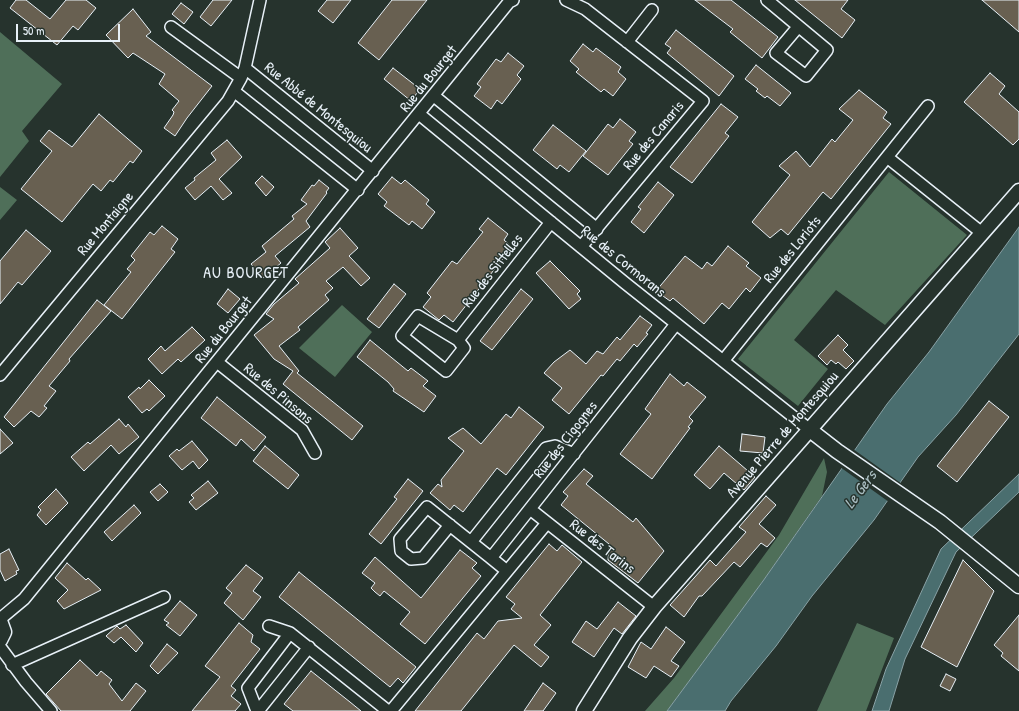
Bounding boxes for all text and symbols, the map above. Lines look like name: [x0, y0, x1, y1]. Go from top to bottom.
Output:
scale bar: [18, 16, 122, 42]
text: 50 m: [23, 22, 44, 39]
street label: Rue du Bourget: [397, 42, 461, 116]
street label: Rue Abbé de Montesquiou: [260, 59, 376, 157]
street label: Rue des Canaris: [620, 98, 688, 174]
street label: Rue Montaigne: [74, 188, 138, 260]
street label: Rue des Loriots: [761, 213, 825, 287]
street label: Rue des Cormorans: [577, 222, 669, 302]
street label: Rue des Sittelles: [459, 231, 527, 311]
district label: AU BOURGET: [203, 264, 289, 284]
street label: Rue du Bourget: [192, 293, 256, 367]
street label: Rue des Pinsons: [240, 360, 316, 428]
street label: Avenue Pierre de Montesquiou: [723, 368, 843, 502]
street label: Rue des Cigognes: [530, 398, 602, 482]
water label: Le Gers: [841, 467, 881, 513]
street label: Rue des Tarins: [566, 516, 638, 578]

